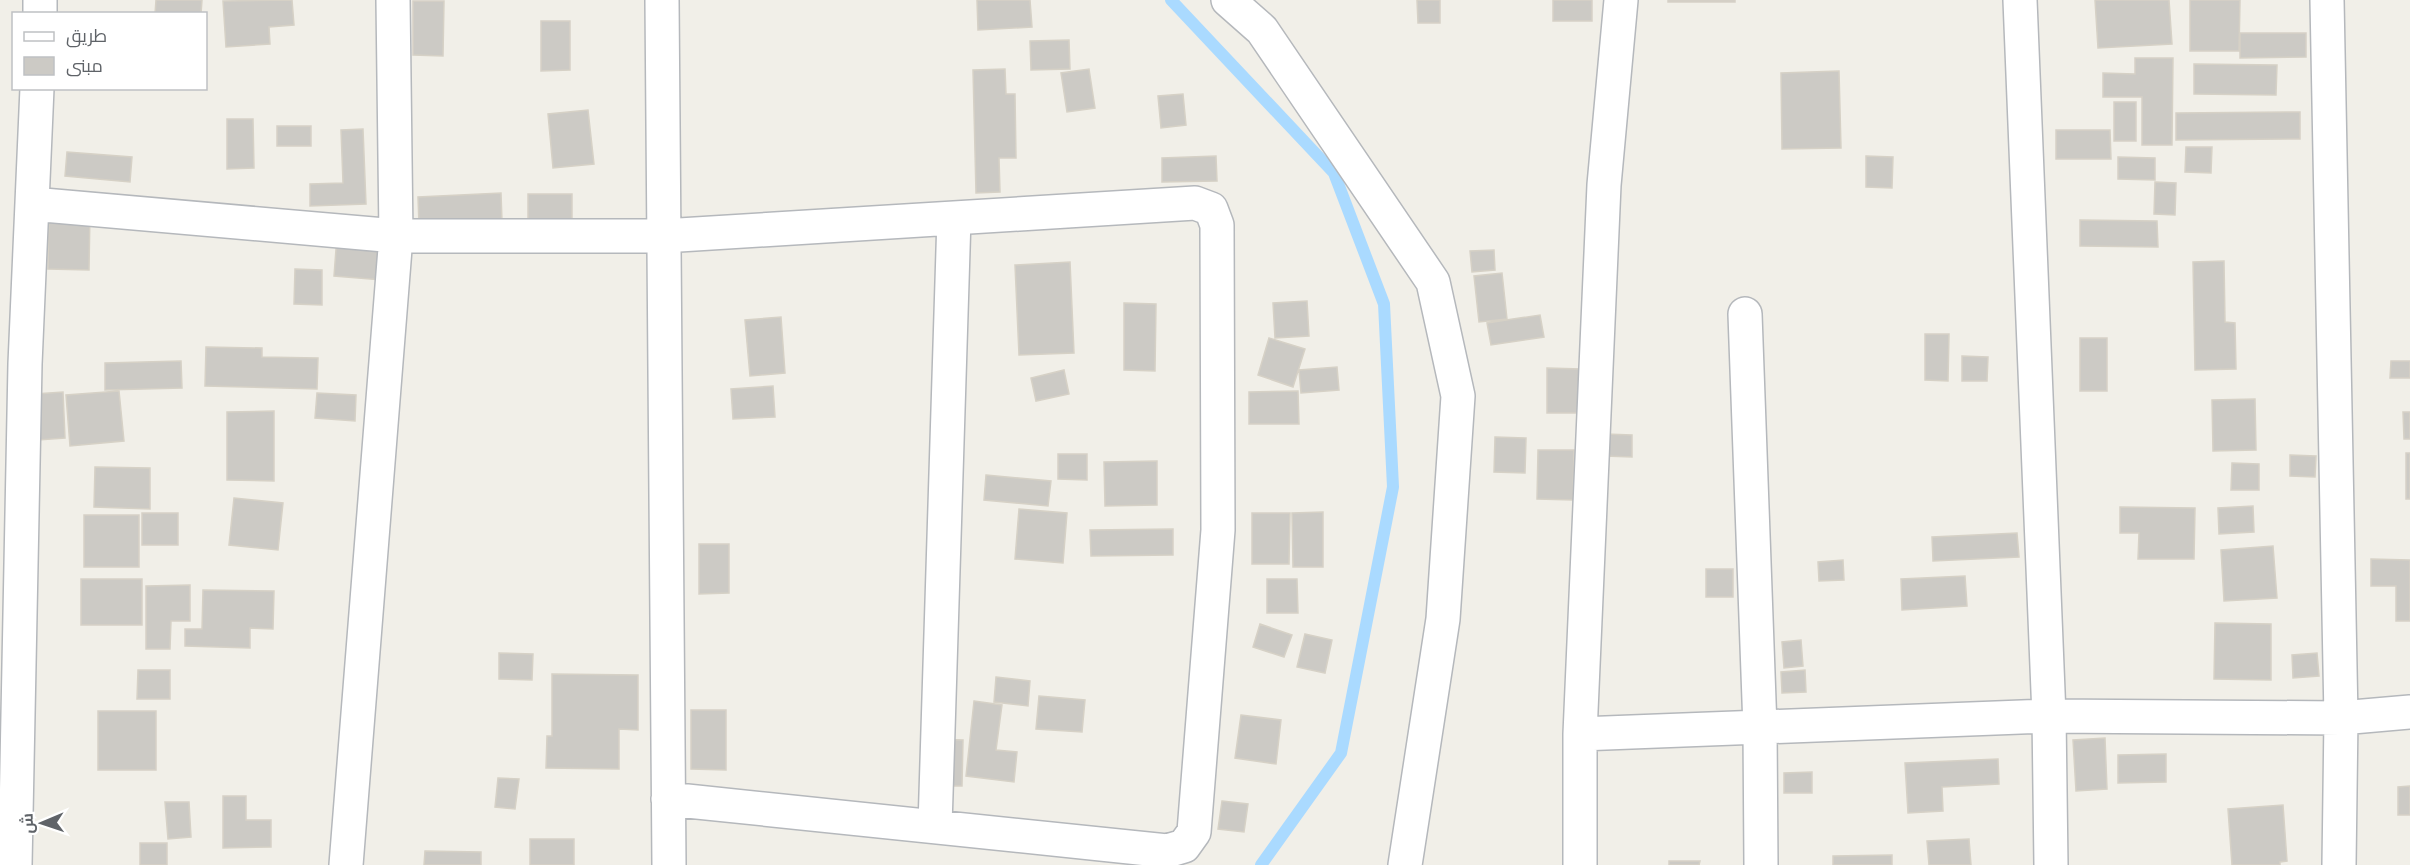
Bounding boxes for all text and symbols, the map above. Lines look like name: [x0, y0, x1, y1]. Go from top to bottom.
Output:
legend: [12, 12, 207, 90]
text: طريق: [66, 26, 107, 48]
text: مبنى: [66, 56, 103, 77]
north arrow: [12, 793, 72, 853]
text: ش: [19, 813, 37, 834]

